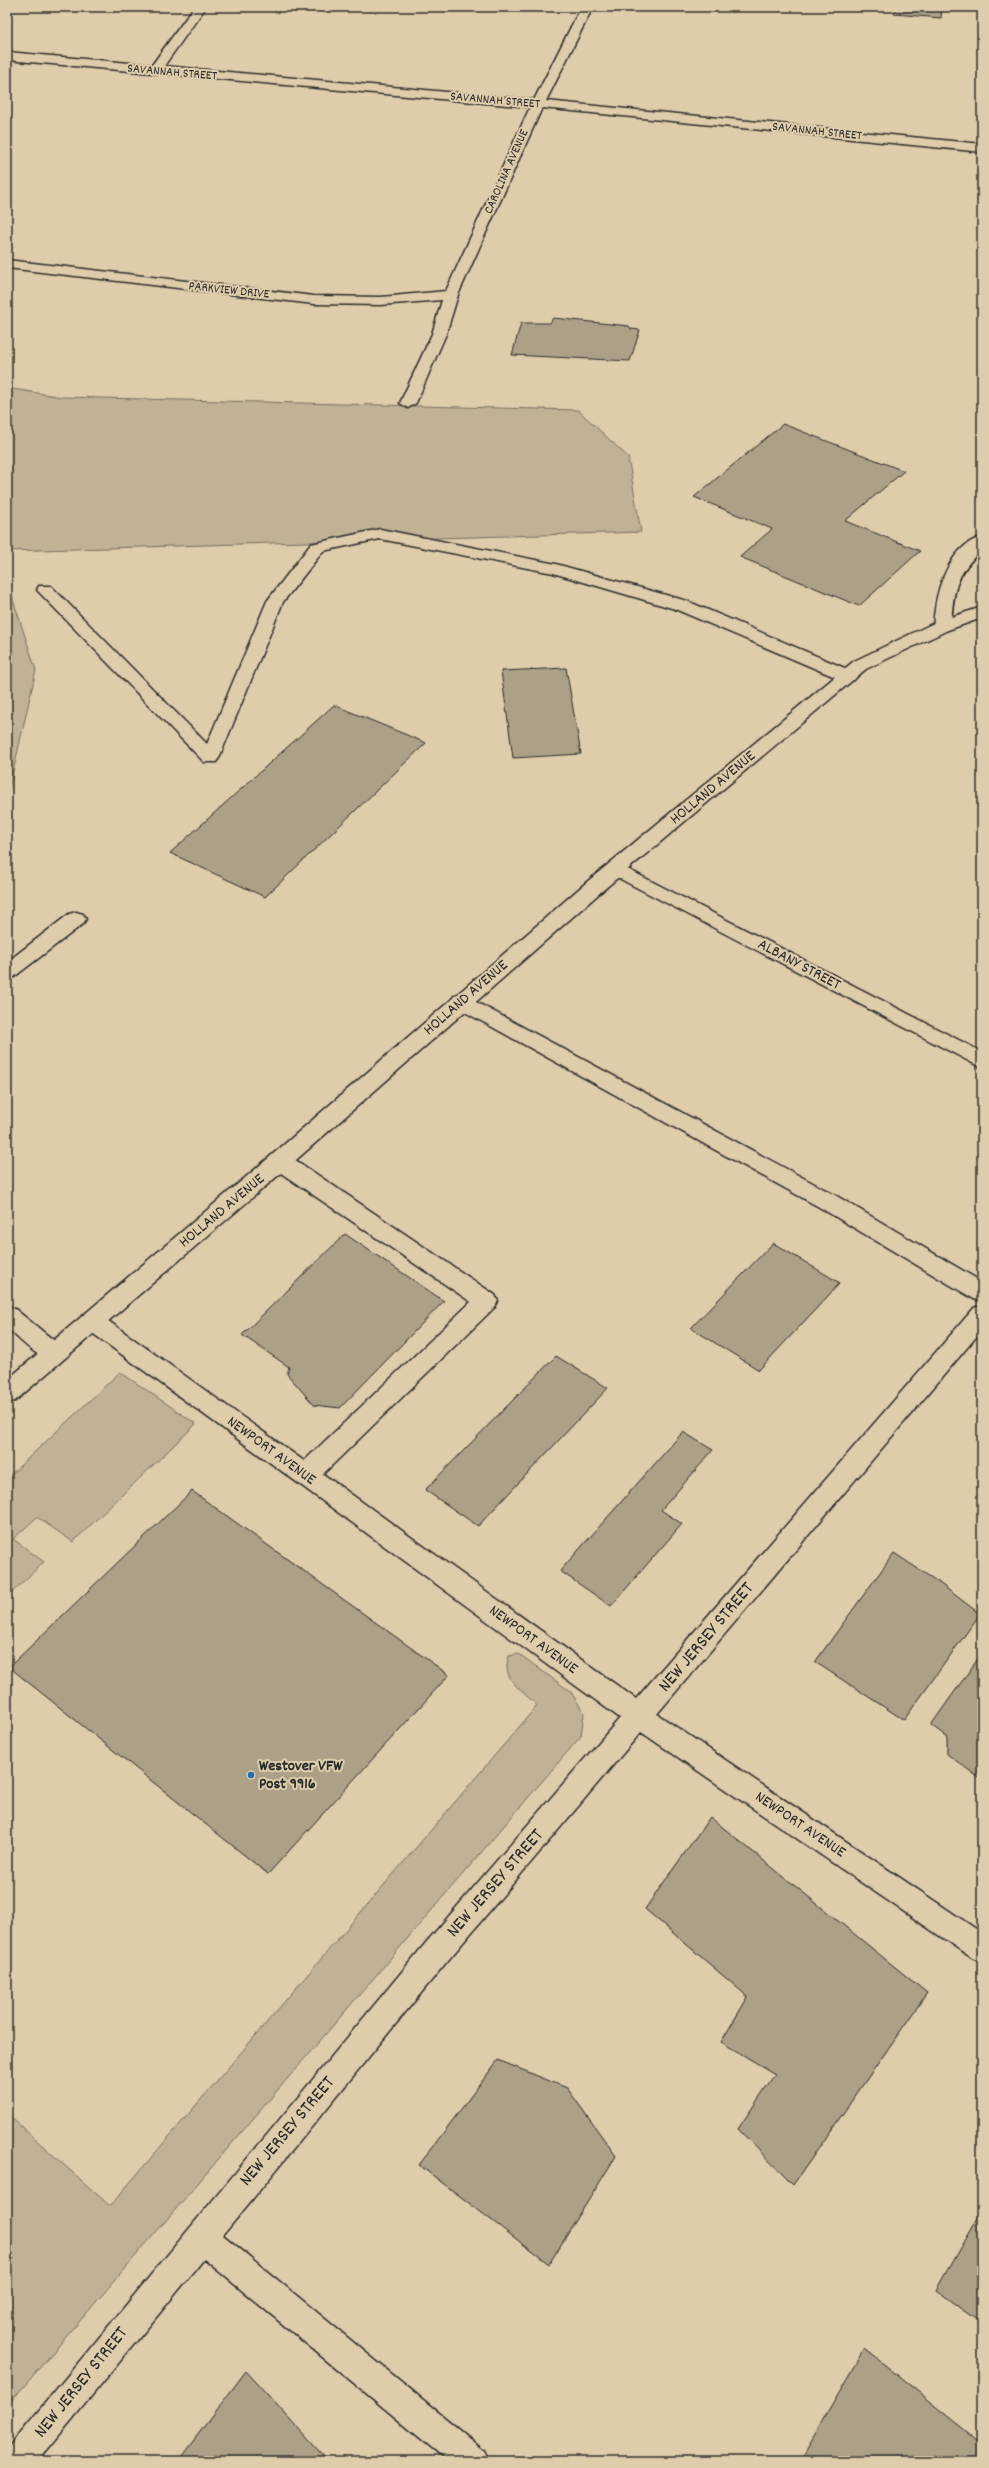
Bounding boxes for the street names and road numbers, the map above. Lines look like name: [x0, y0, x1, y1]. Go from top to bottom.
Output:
street label: SAVANNAH STREET: [126, 60, 218, 86]
street label: SAVANNAH STREET: [449, 88, 541, 114]
street label: SAVANNAH STREET: [771, 118, 863, 146]
street label: CAROLINA AVENUE: [480, 126, 534, 217]
street label: PARKVIEW DRIVE: [188, 277, 270, 305]
street label: HOLLAND AVENUE: [665, 745, 761, 831]
street label: ALBANY STREET: [753, 933, 845, 997]
street label: HOLLAND AVENUE: [419, 954, 514, 1041]
street label: HOLLAND AVENUE: [174, 1168, 270, 1254]
street label: NEWPORT AVENUE: [222, 1411, 321, 1492]
street label: NEW JERSEY STREET: [653, 1577, 761, 1699]
street label: NEWPORT AVENUE: [484, 1600, 583, 1681]
street label: NEWPORT AVENUE: [750, 1786, 851, 1864]
street label: NEW JERSEY STREET: [441, 1823, 551, 1944]
street label: NEW JERSEY STREET: [234, 2071, 342, 2193]
street label: NEW JERSEY STREET: [29, 2321, 136, 2445]

